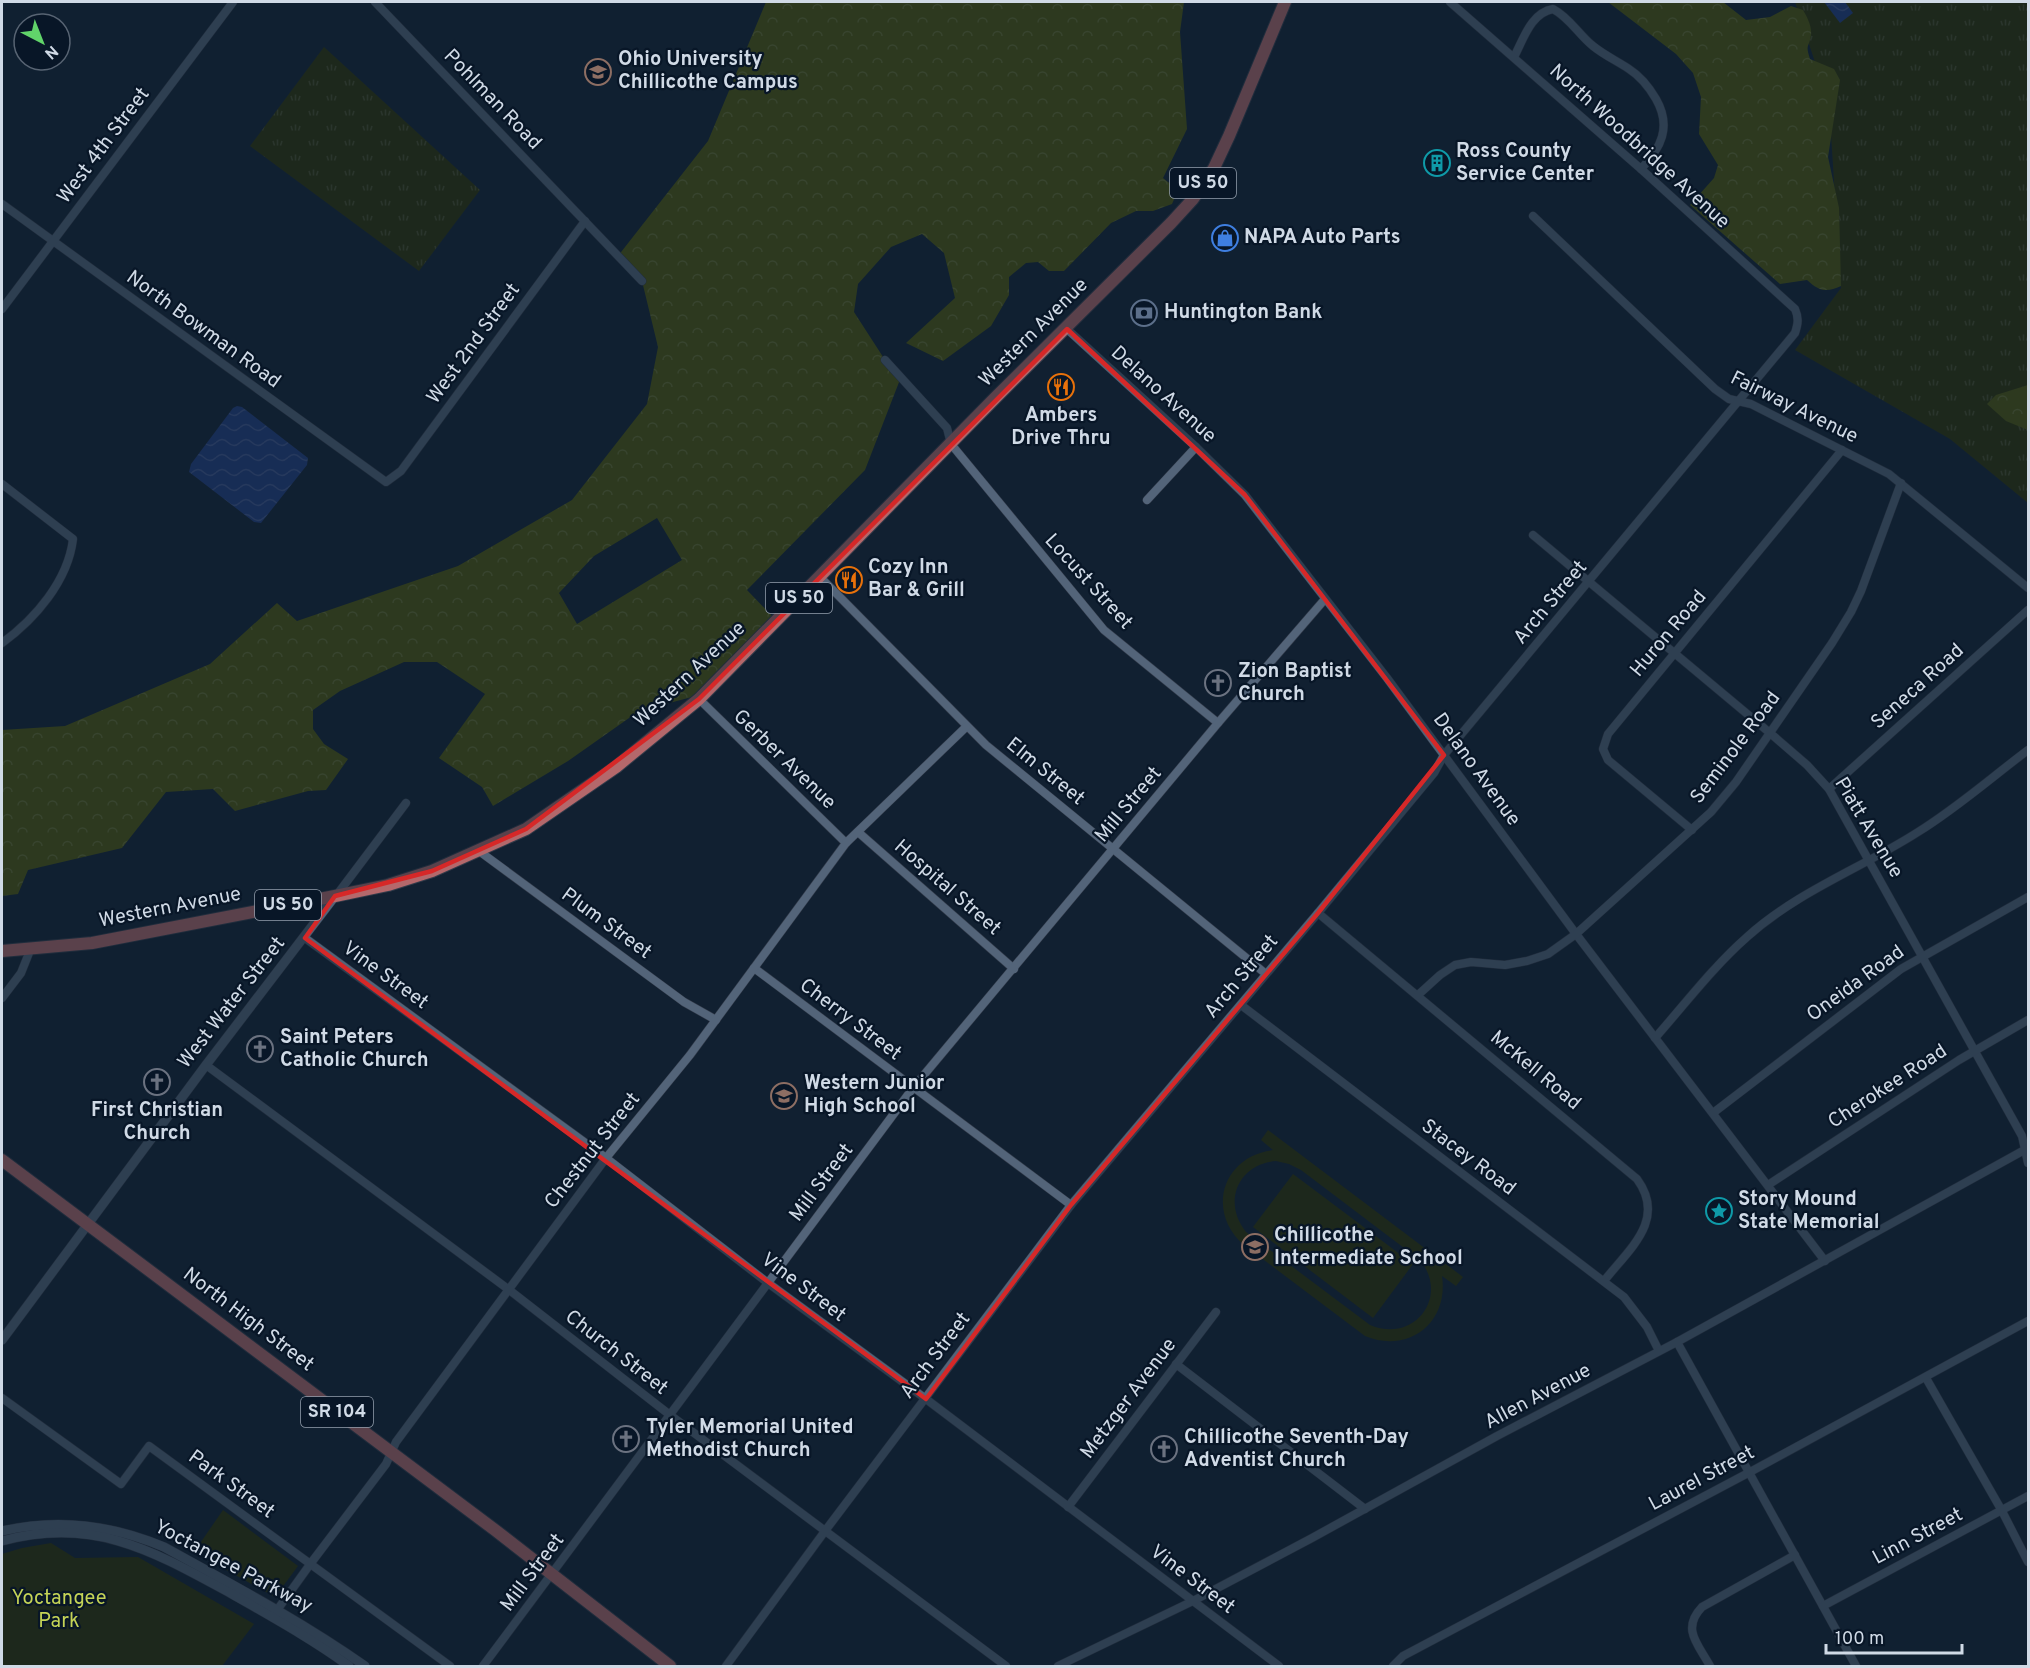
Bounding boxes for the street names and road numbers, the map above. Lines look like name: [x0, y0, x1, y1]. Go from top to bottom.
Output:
street label: Pohlman Road: [437, 44, 547, 156]
street label: North Woodbridge Avenue: [1543, 59, 1735, 235]
street label: West 4th Street: [52, 83, 156, 209]
road number: US 50: [1170, 168, 1236, 198]
street label: North Bowman Road: [120, 265, 286, 395]
street label: Western Avenue: [974, 273, 1094, 393]
street label: West 2nd Street: [421, 278, 527, 410]
street label: Delano Avenue: [1105, 341, 1221, 449]
street label: Fairway Avenue: [1726, 366, 1862, 450]
street label: Locust Street: [1038, 529, 1138, 635]
street label: Arch Street: [1508, 556, 1594, 650]
road number: US 50: [766, 583, 832, 613]
street label: Huron Road: [1625, 585, 1713, 683]
street label: Western Avenue: [628, 616, 752, 734]
street label: Seneca Road: [1866, 638, 1970, 736]
street label: Seminole Road: [1685, 687, 1787, 809]
street label: Gerber Avenue: [727, 704, 841, 816]
street label: Delano Avenue: [1426, 708, 1526, 832]
street label: Elm Street: [1000, 732, 1090, 812]
street label: Mill Street: [1090, 762, 1168, 848]
street label: Piatt Avenue: [1828, 773, 1908, 883]
street label: Hospital Street: [888, 834, 1006, 942]
street label: Western Avenue: [97, 881, 243, 935]
street label: Plum Street: [555, 882, 657, 966]
road number: US 50: [255, 890, 321, 920]
street label: Arch Street: [1199, 930, 1285, 1024]
street label: West Water Street: [172, 932, 292, 1074]
street label: Vine Street: [337, 936, 433, 1016]
street label: Oneida Road: [1802, 940, 1910, 1028]
street label: Cherry Street: [794, 973, 906, 1067]
street label: McKell Road: [1484, 1025, 1586, 1117]
street label: Cherokee Road: [1824, 1039, 1952, 1135]
street label: Chestnut Street: [539, 1088, 647, 1214]
street label: Stacey Road: [1415, 1114, 1521, 1202]
street label: Mill Street: [784, 1139, 860, 1227]
street label: Vine Street: [755, 1247, 851, 1329]
street label: North High Street: [177, 1262, 319, 1378]
street label: Church Street: [559, 1305, 673, 1401]
street label: Arch Street: [895, 1307, 977, 1405]
street label: Metzger Avenue: [1075, 1333, 1183, 1465]
street label: Allen Avenue: [1480, 1358, 1596, 1436]
road number: SR 104: [301, 1397, 373, 1427]
street label: Laurel Street: [1645, 1440, 1759, 1518]
street label: Park Street: [182, 1445, 280, 1525]
street label: Linn Street: [1868, 1502, 1968, 1572]
street label: Yoctangee Parkway: [149, 1514, 317, 1620]
street label: Mill Street: [495, 1529, 571, 1617]
street label: Vine Street: [1144, 1539, 1240, 1621]

